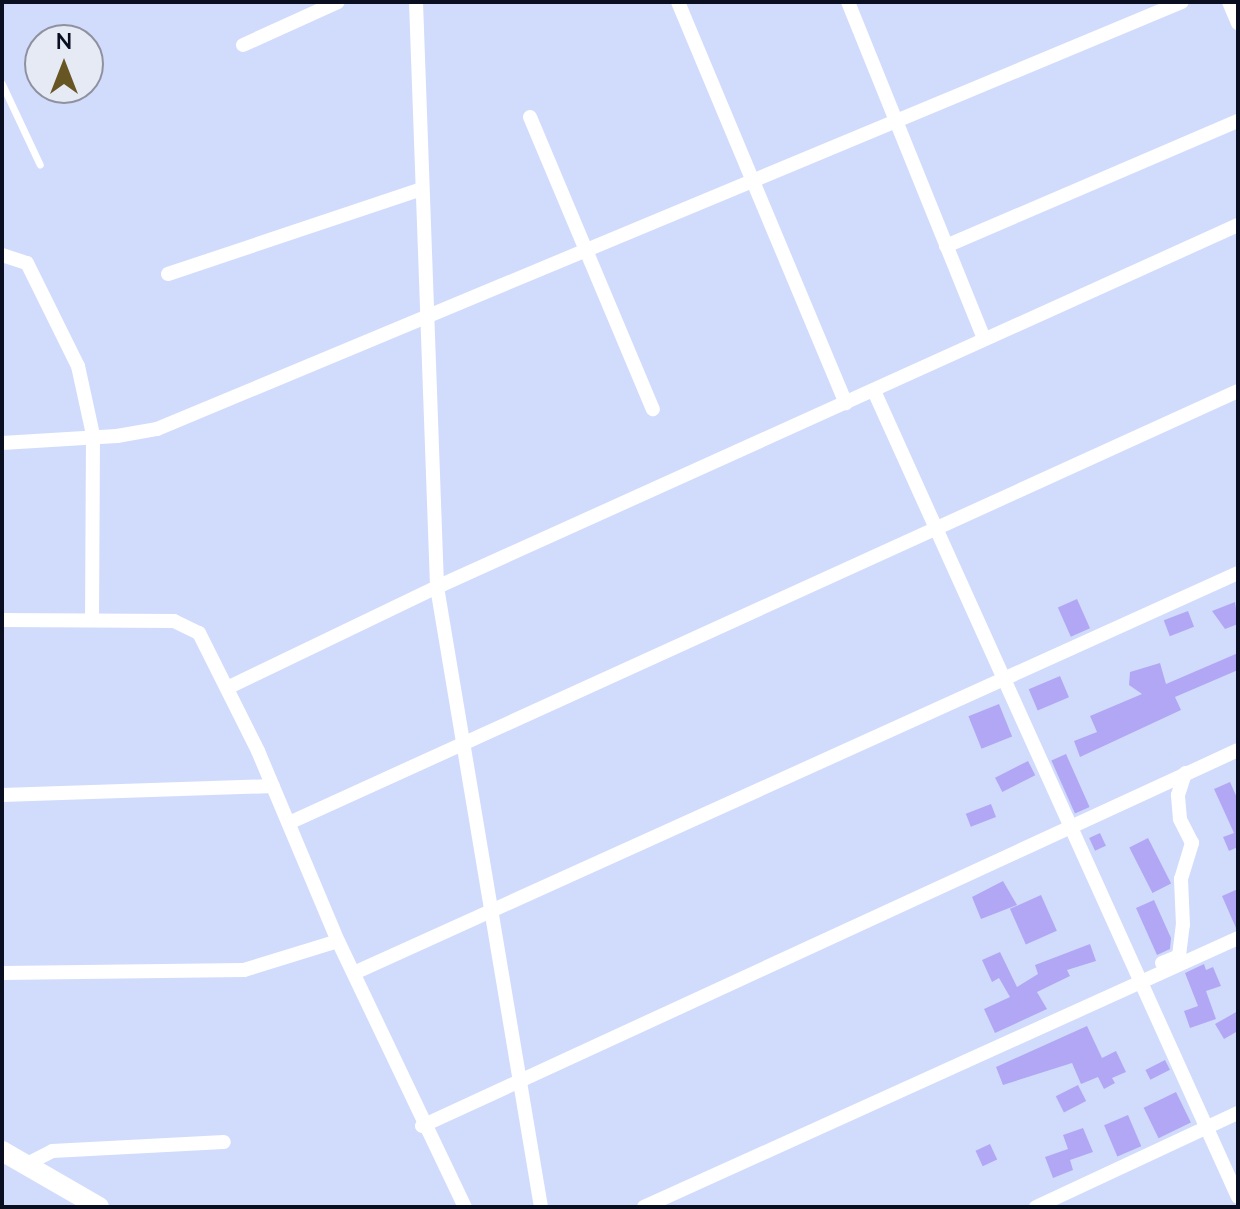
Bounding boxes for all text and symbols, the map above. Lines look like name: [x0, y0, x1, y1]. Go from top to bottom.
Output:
north arrow: [24, 24, 104, 104]
text: N: [56, 27, 72, 57]

